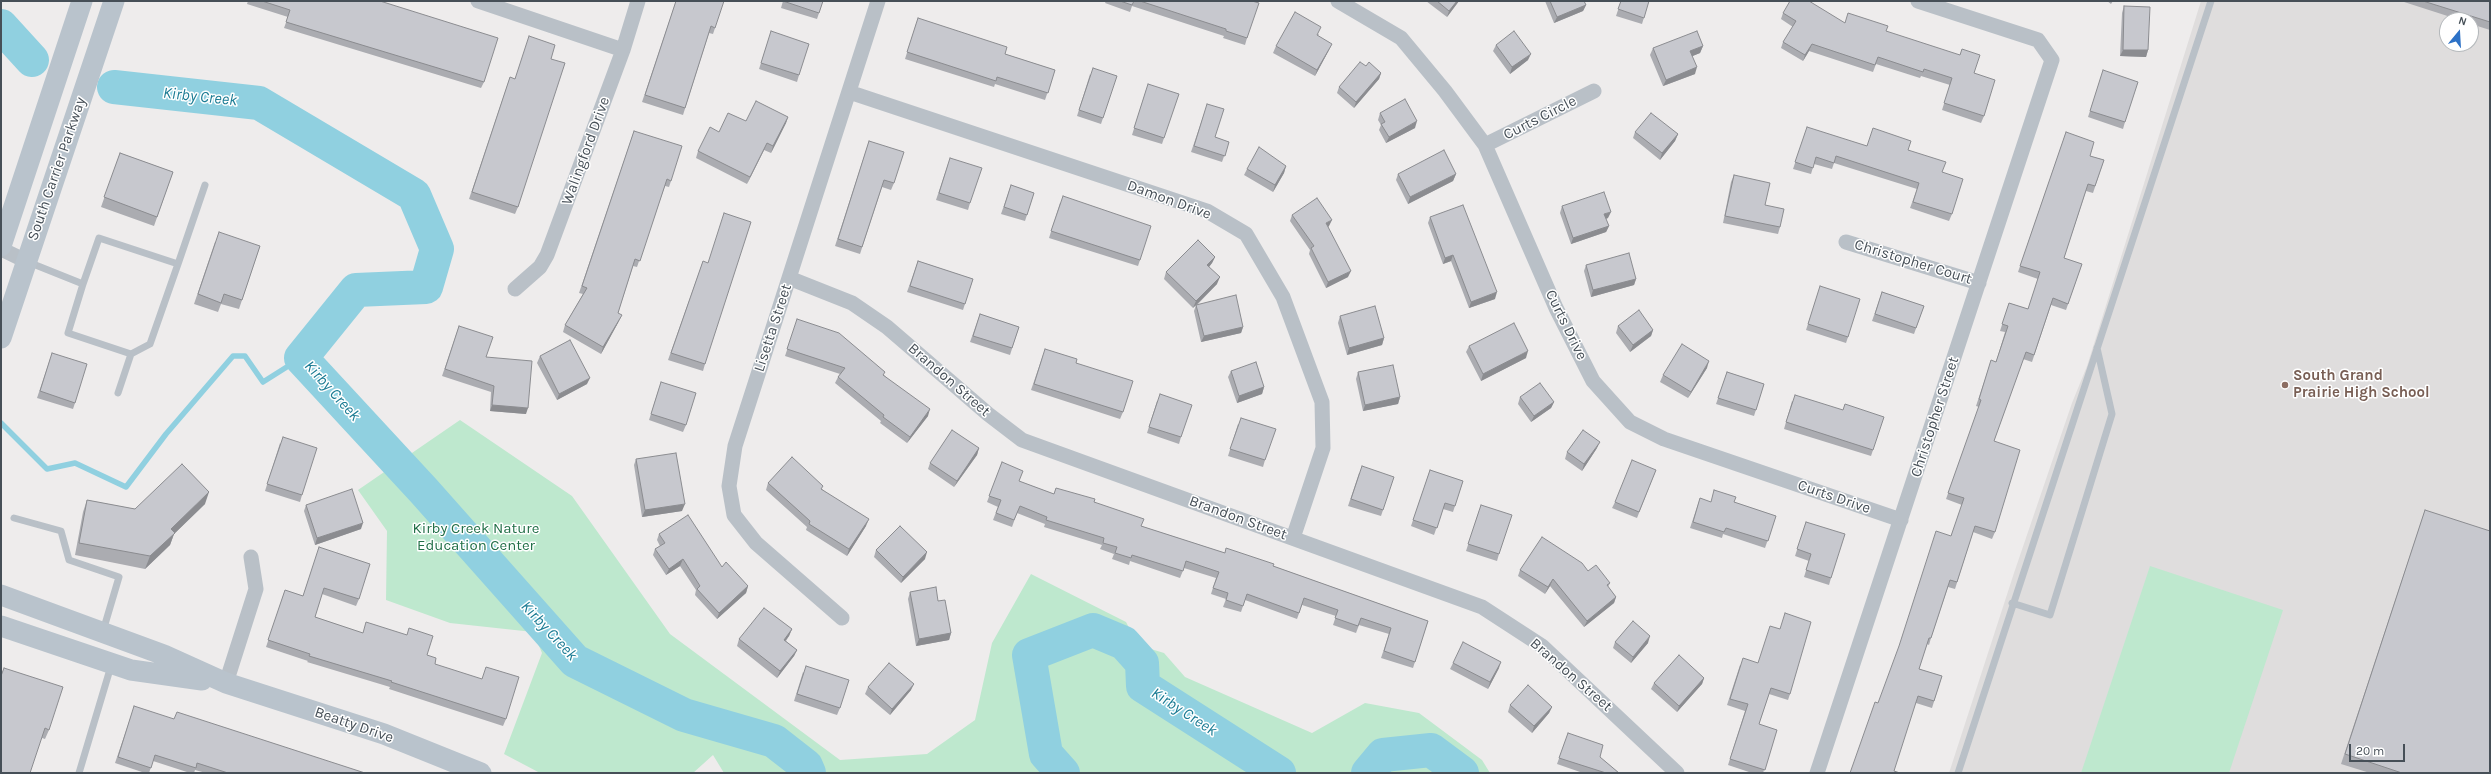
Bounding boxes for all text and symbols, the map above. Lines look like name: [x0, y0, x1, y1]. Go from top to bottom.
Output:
north arrow: [2439, 12, 2479, 52]
text: N: [2457, 14, 2468, 28]
water label: Kirby Creek: [162, 84, 238, 110]
street label: Curts Circle: [1500, 92, 1580, 144]
street label: South Carrier Parkway: [24, 95, 90, 243]
street label: Walingford Drive: [558, 95, 614, 207]
street label: Damon Drive: [1125, 176, 1213, 224]
street label: Christopher Court: [1852, 236, 1974, 288]
street label: Lisetta Street: [750, 282, 796, 374]
street label: Curts Drive: [1541, 287, 1591, 363]
street label: Brandon Street: [904, 339, 994, 421]
street label: Christopher Street: [1907, 355, 1963, 479]
water label: Kirby Creek: [300, 357, 364, 425]
place label: South Grand Prairie High School: [2293, 367, 2430, 402]
marker: South Grand Prairie High School: [2280, 380, 2290, 390]
street label: Curts Drive: [1795, 476, 1873, 518]
street label: Brandon Street: [1187, 492, 1289, 544]
park label: Kirby Creek Nature Education Center: [413, 520, 539, 555]
water label: Kirby Creek: [517, 597, 581, 665]
street label: Brandon Street: [1526, 634, 1616, 716]
water label: Kirby Creek: [1147, 684, 1221, 740]
street label: Beatty Drive: [312, 703, 396, 747]
scale bar: [2351, 736, 2407, 762]
text: 20 m: [2356, 744, 2384, 758]

